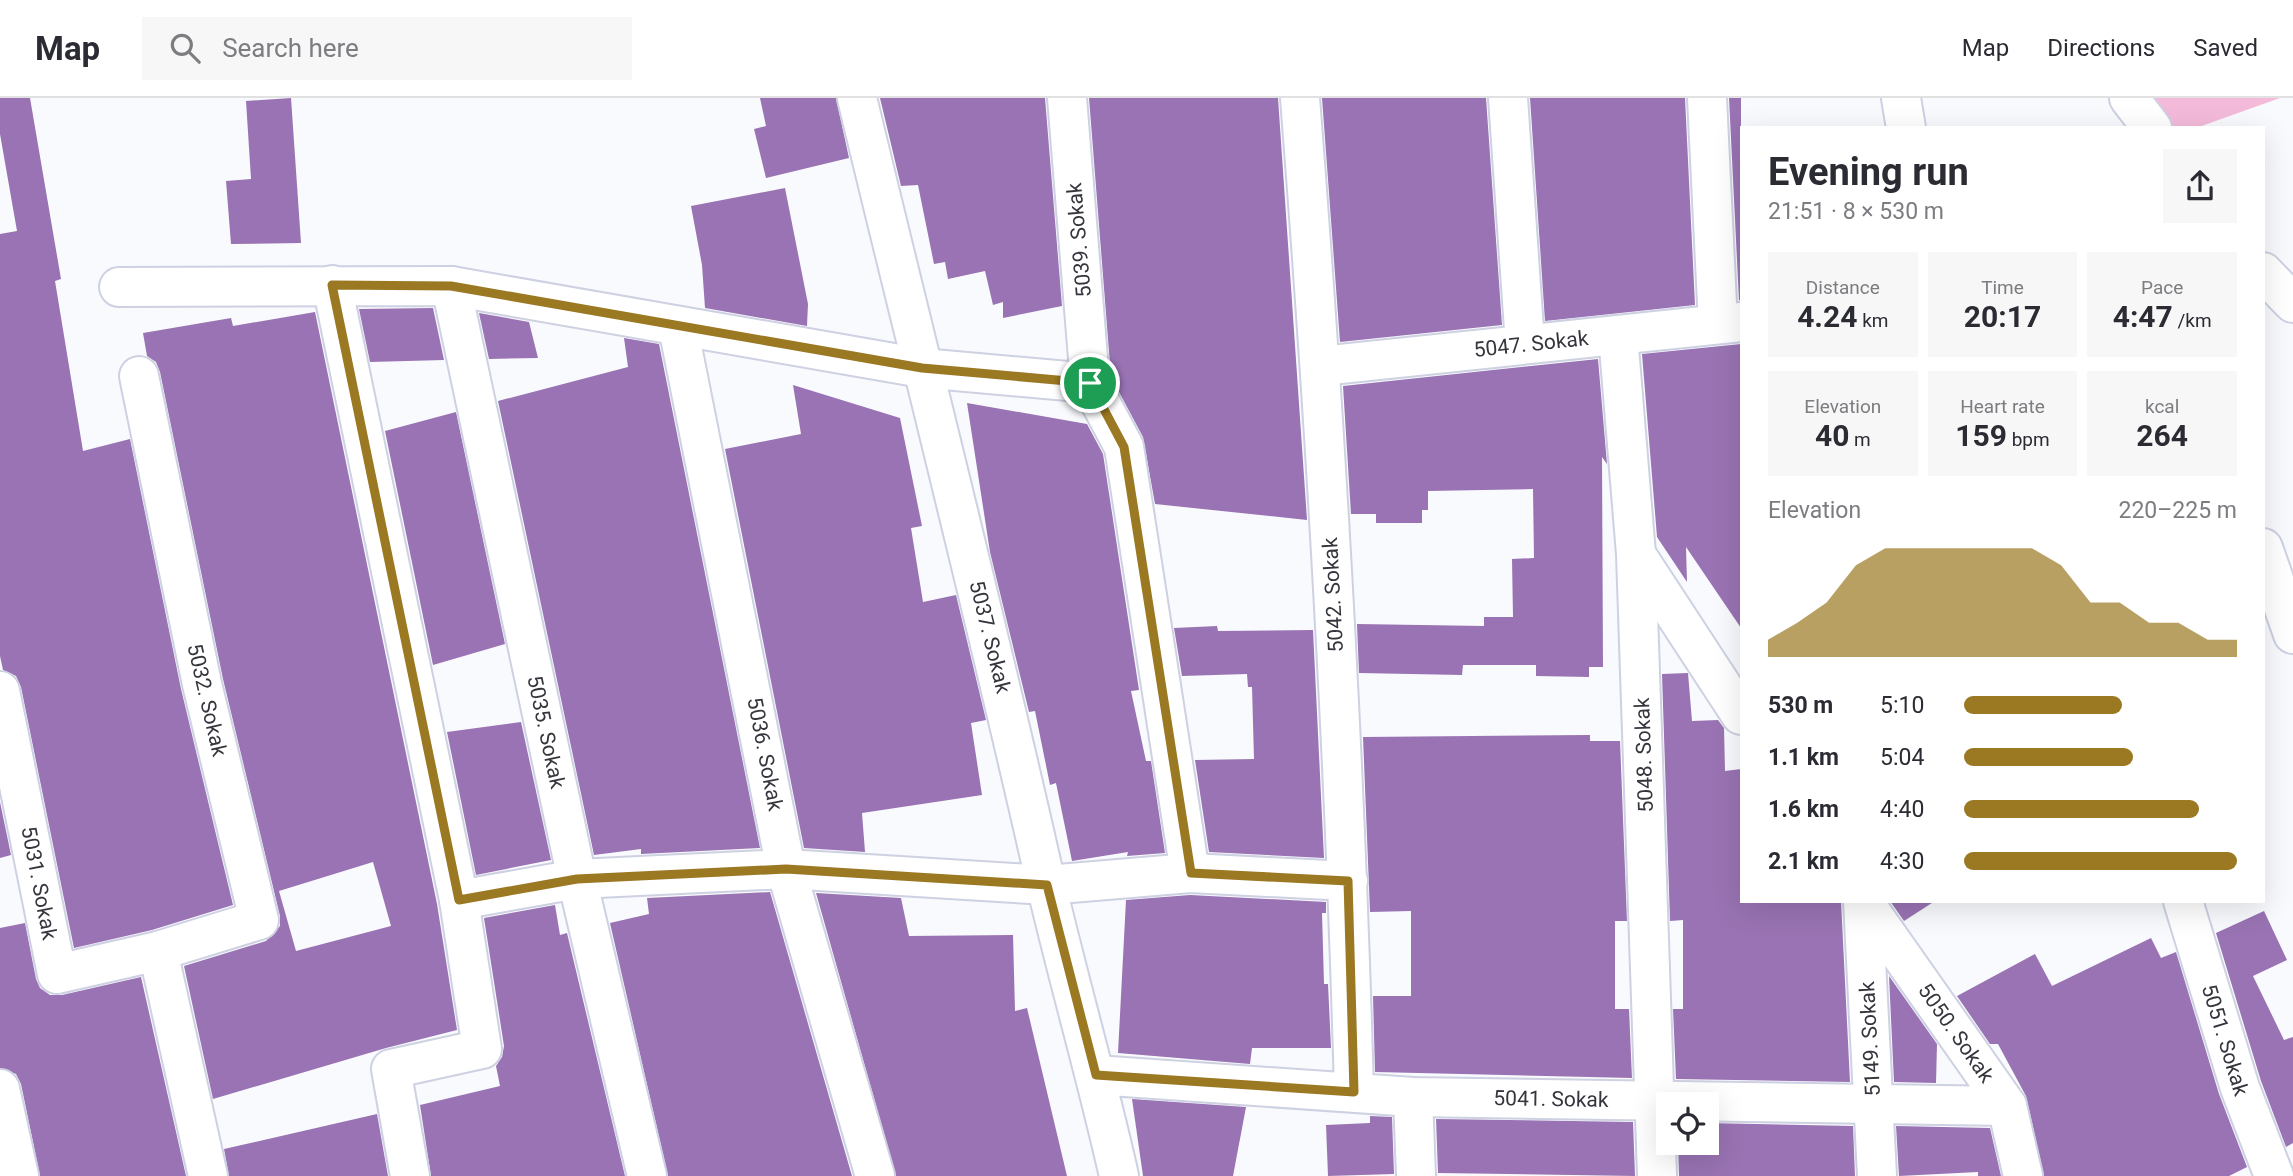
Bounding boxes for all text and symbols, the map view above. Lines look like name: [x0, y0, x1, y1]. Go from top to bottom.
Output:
search box: [142, 17, 632, 80]
text: Map: [35, 29, 100, 68]
icon: search: [166, 29, 204, 67]
text: Search here: [222, 33, 359, 63]
text: Map: [1962, 34, 2009, 62]
text: Directions: [2047, 34, 2155, 62]
text: Saved: [2193, 34, 2258, 62]
button: share: [2163, 149, 2237, 223]
text: Evening run: [1768, 150, 1969, 194]
street label: 5039. Sokak: [1062, 181, 1096, 298]
text: 21:51 · 8 × 530 m: [1768, 198, 1944, 225]
text: Distance: [1806, 276, 1880, 299]
text: Time: [1981, 276, 2024, 299]
text: Pace: [2141, 276, 2183, 299]
text: 4.24: [1797, 299, 1857, 334]
text: 20:17: [1964, 299, 2041, 334]
text: 4:47: [2113, 299, 2173, 334]
text: km: [1857, 309, 1889, 332]
text: /km: [2173, 309, 2212, 332]
street label: 5047. Sokak: [1472, 326, 1590, 362]
pin: [1060, 353, 1120, 413]
icon: arrive: [1071, 364, 1109, 402]
text: Elevation: [1804, 395, 1881, 418]
text: Heart rate: [1960, 395, 2045, 418]
text: kcal: [2145, 395, 2179, 418]
text: 40: [1815, 418, 1849, 453]
text: 159: [1955, 418, 2007, 453]
text: 264: [2136, 418, 2188, 453]
text: m: [1849, 428, 1871, 451]
text: bpm: [2007, 428, 2050, 451]
text: Elevation: [1768, 497, 1861, 524]
text: 220–225 m: [2118, 497, 2237, 524]
street label: 5042. Sokak: [1318, 537, 1348, 653]
street label: 5037. Sokak: [964, 578, 1016, 696]
street label: 5032. Sokak: [182, 641, 232, 759]
street label: 5035. Sokak: [522, 673, 570, 791]
text: 530 m: [1768, 692, 1833, 719]
text: 5:10: [1880, 692, 1924, 719]
street label: 5036. Sokak: [742, 695, 788, 813]
street label: 5048. Sokak: [1630, 697, 1658, 813]
text: 1.1 km: [1768, 744, 1839, 771]
text: 5:04: [1880, 744, 1924, 771]
text: 1.6 km: [1768, 796, 1839, 823]
text: 4:40: [1880, 796, 1924, 823]
street label: 5031. Sokak: [16, 824, 62, 942]
text: 2.1 km: [1768, 848, 1839, 875]
text: 4:30: [1880, 848, 1924, 875]
street label: 5050. Sokak: [1913, 979, 1999, 1087]
street label: 5149. Sokak: [1855, 981, 1885, 1097]
street label: 5051. Sokak: [2197, 981, 2253, 1099]
street label: 5041. Sokak: [1493, 1086, 1609, 1112]
map controls: [1656, 1092, 1719, 1155]
button: locate: [1656, 1092, 1719, 1155]

